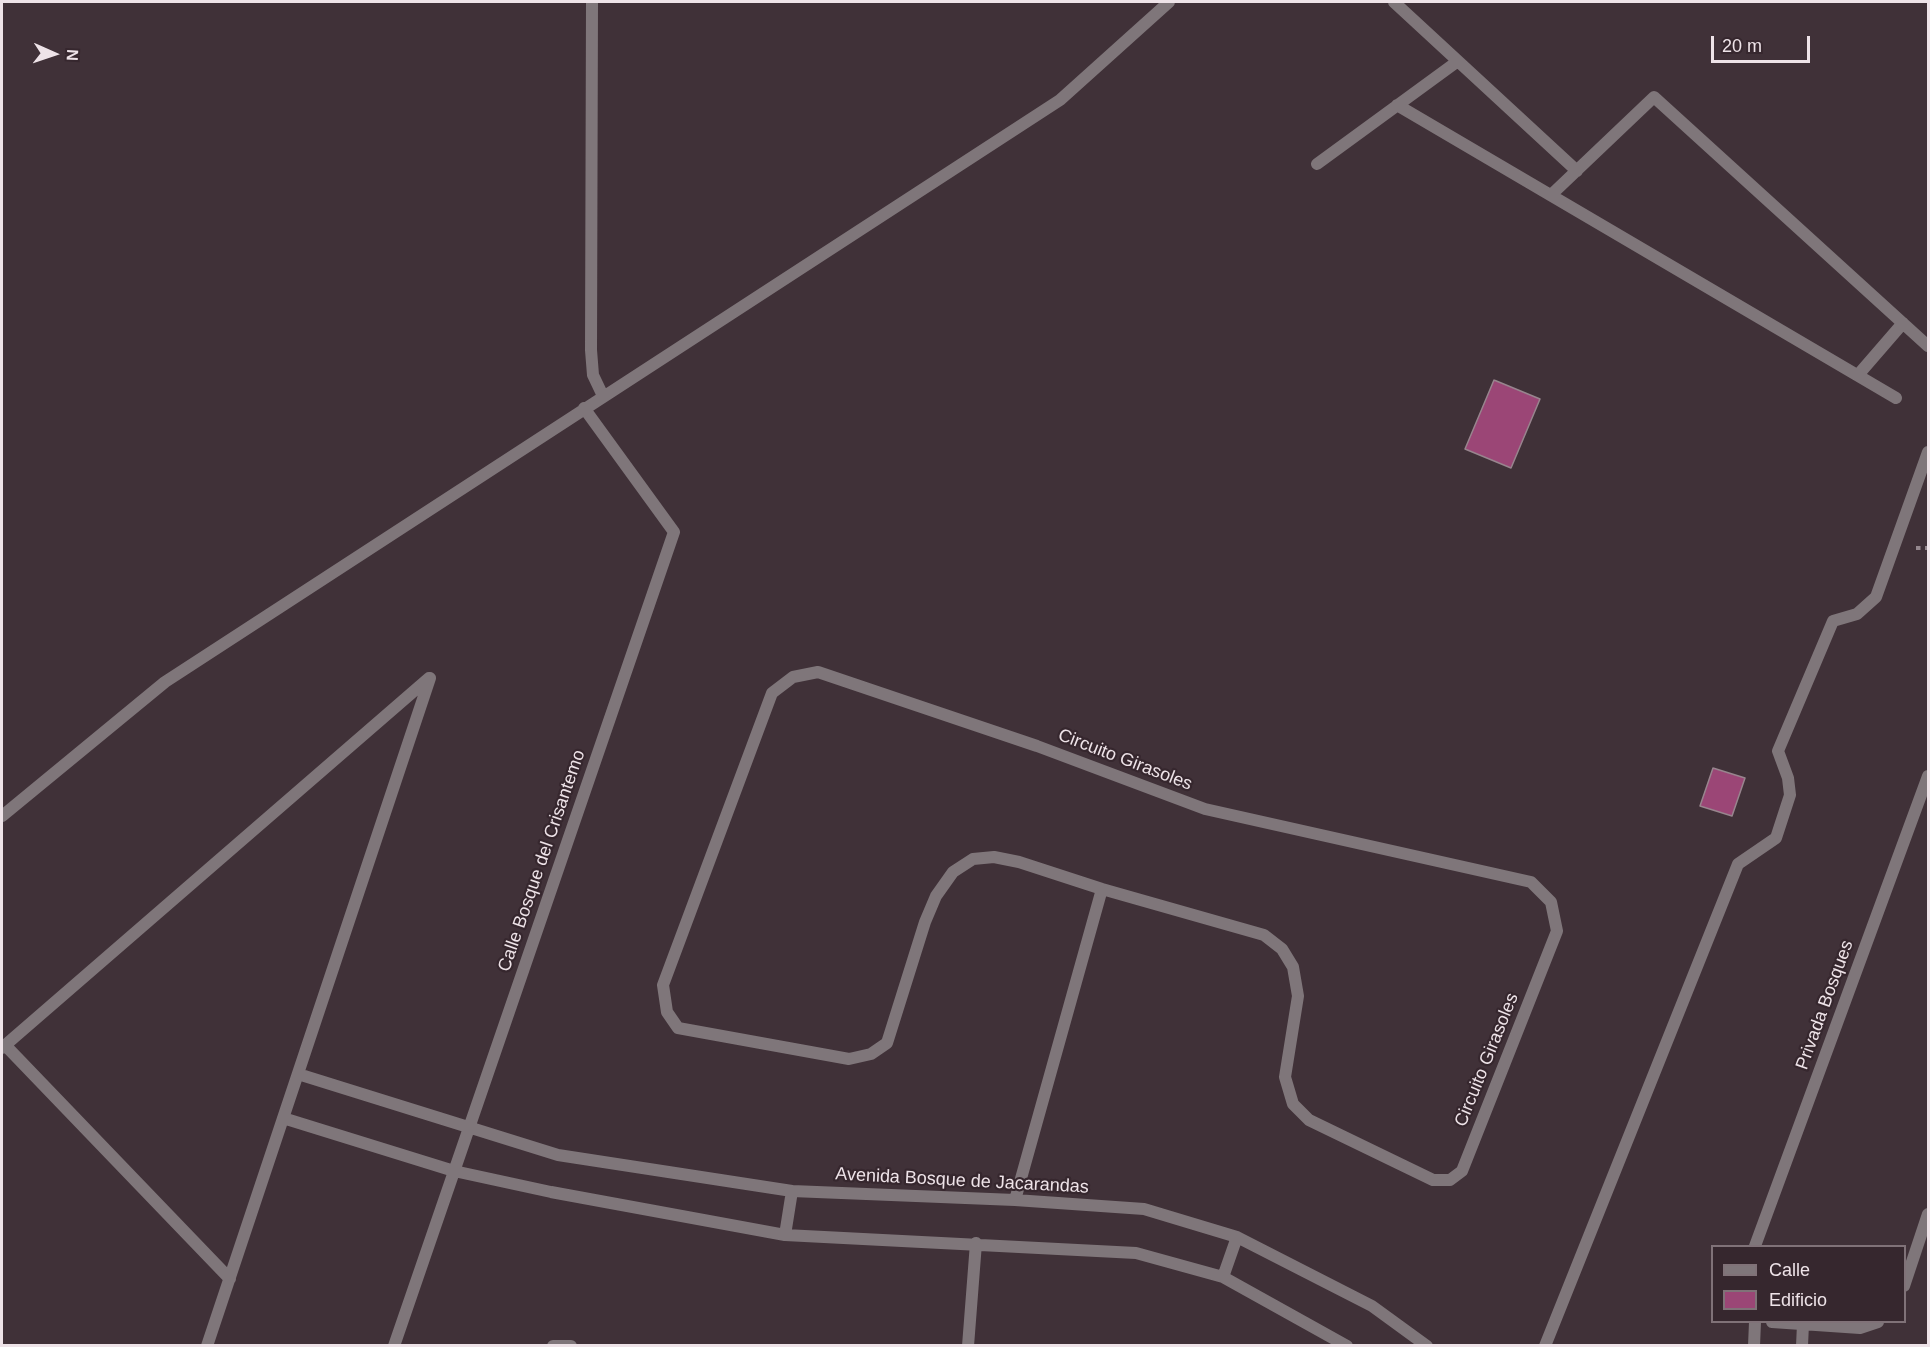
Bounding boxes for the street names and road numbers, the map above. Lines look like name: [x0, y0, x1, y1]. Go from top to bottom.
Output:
street label: Circuito Girasoles: [1055, 724, 1195, 796]
street label: Calle Bosque del Crisantemo: [494, 747, 590, 975]
street label: Privada Bosques: [1792, 937, 1858, 1073]
street label: Circuito Girasoles: [1450, 990, 1524, 1130]
street label: Avenida Bosque de Jacarandas: [835, 1164, 1089, 1198]

